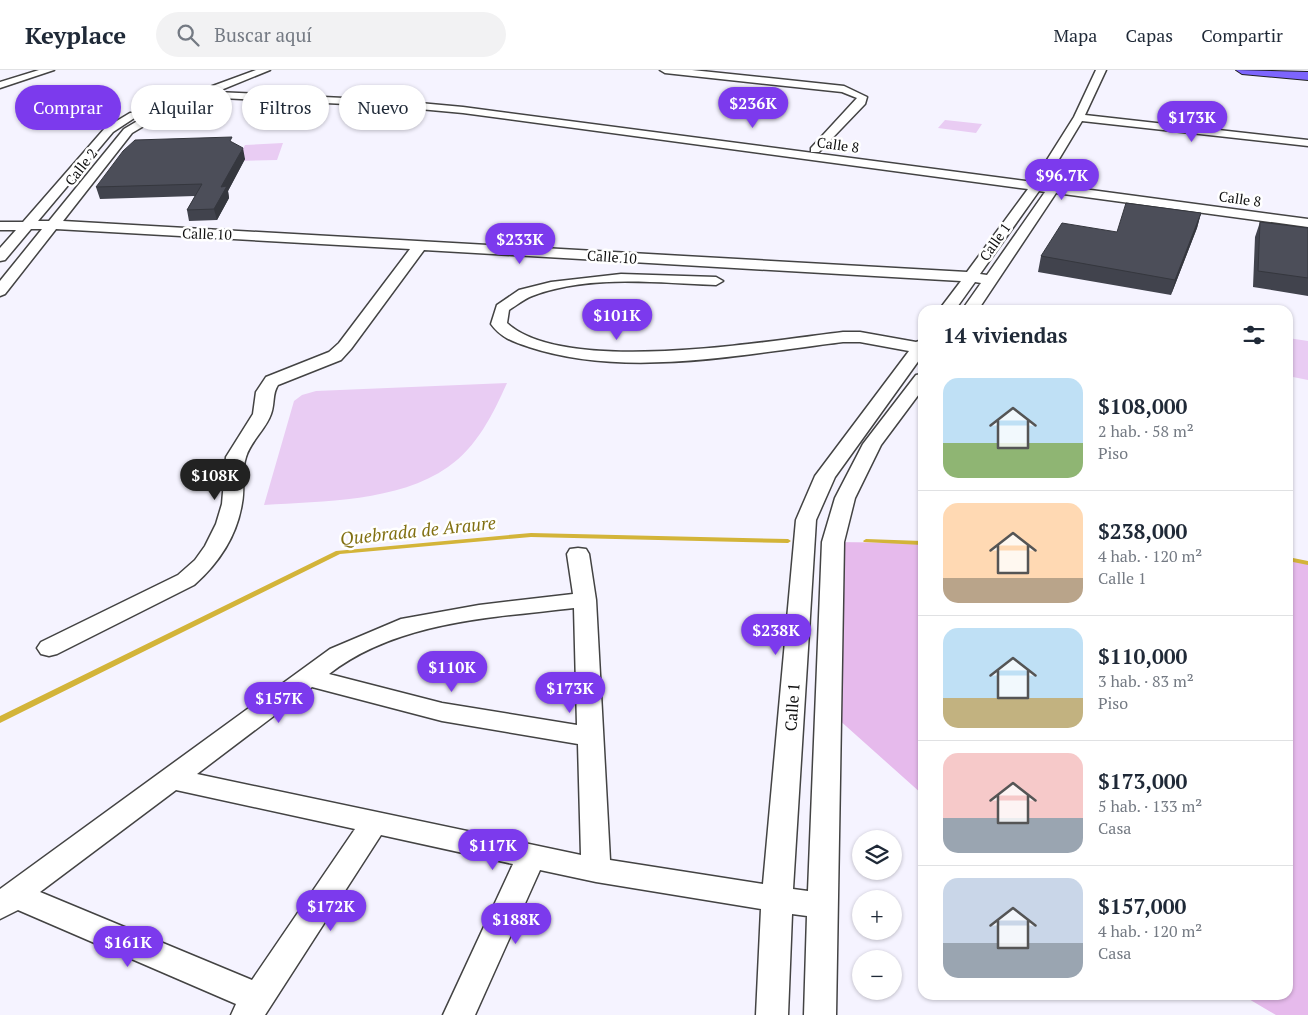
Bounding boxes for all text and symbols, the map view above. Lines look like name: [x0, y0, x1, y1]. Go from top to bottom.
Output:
search box: [156, 12, 506, 57]
text: Keyplace: [25, 19, 126, 51]
icon: search: [174, 21, 202, 49]
text: Buscar aquí: [214, 22, 312, 47]
text: Mapa: [1053, 23, 1097, 47]
text: Capas: [1125, 23, 1173, 47]
text: Compartir: [1201, 23, 1283, 47]
chip: Comprar: [15, 85, 121, 130]
chip: Alquilar: [131, 85, 232, 130]
chip: Filtros: [242, 85, 329, 130]
chip: Nuevo: [339, 85, 426, 130]
pin: $236K: [718, 87, 788, 129]
text: $236K: [729, 92, 777, 114]
pin: $173K: [1157, 100, 1227, 143]
text: $173K: [1168, 106, 1216, 128]
street label: Calle 8: [816, 132, 860, 157]
street label: Calle 2: [60, 144, 101, 189]
pin: $96.7K: [1021, 158, 1103, 201]
text: $96.7K: [1036, 164, 1088, 186]
street label: Calle 8: [1218, 186, 1262, 211]
street label: Calle 1: [975, 219, 1015, 265]
pin: $233K: [485, 222, 555, 265]
street label: Calle 10: [182, 223, 232, 244]
text: $233K: [496, 228, 544, 250]
street label: Calle 10: [586, 245, 638, 268]
pin: $101K: [582, 298, 652, 341]
text: $101K: [593, 304, 641, 326]
text: 14 viviendas: [943, 321, 1068, 349]
icon: filters: [1240, 321, 1268, 349]
text: $108,000: [1098, 392, 1187, 420]
icon: home: [983, 398, 1043, 458]
text: 2 hab. · 58 m²: [1098, 420, 1194, 442]
text: Piso: [1098, 442, 1128, 464]
pin: $108K: [180, 458, 250, 501]
text: $108K: [191, 464, 239, 486]
water label: Quebrada de Araure: [339, 510, 497, 550]
text: $238,000: [1098, 517, 1187, 545]
icon: home: [983, 523, 1043, 583]
text: 4 hab. · 120 m²: [1098, 545, 1202, 567]
text: Calle 1: [1098, 567, 1146, 589]
pin: $238K: [741, 614, 811, 656]
text: $238K: [752, 619, 800, 641]
text: $110,000: [1098, 642, 1187, 670]
icon: home: [983, 648, 1043, 708]
pin: $110K: [417, 650, 487, 693]
text: $110K: [428, 656, 476, 678]
text: 3 hab. · 83 m²: [1098, 670, 1194, 692]
pin: $173K: [535, 672, 605, 714]
text: $173K: [546, 677, 594, 699]
pin: $157K: [244, 682, 314, 724]
street label: Calle 1: [779, 682, 805, 732]
text: $157K: [255, 687, 303, 709]
text: Piso: [1098, 692, 1128, 714]
text: $173,000: [1098, 767, 1187, 795]
icon: home: [983, 773, 1043, 833]
text: 5 hab. · 133 m²: [1098, 795, 1202, 817]
text: Casa: [1098, 817, 1131, 839]
pin: $117K: [458, 828, 528, 871]
map controls: [852, 830, 902, 1000]
button: layers: [852, 830, 902, 880]
text: $117K: [469, 834, 517, 856]
pin: $172K: [296, 890, 366, 932]
button: +: [852, 890, 902, 940]
text: $157,000: [1098, 892, 1186, 920]
text: $172K: [307, 895, 355, 917]
icon: home: [983, 898, 1043, 958]
pin: $188K: [481, 902, 551, 945]
text: $188K: [492, 908, 540, 930]
text: 4 hab. · 120 m²: [1098, 920, 1202, 942]
pin: $161K: [93, 926, 163, 968]
text: $161K: [104, 931, 152, 953]
text: Casa: [1098, 942, 1131, 964]
button: −: [852, 950, 902, 1000]

